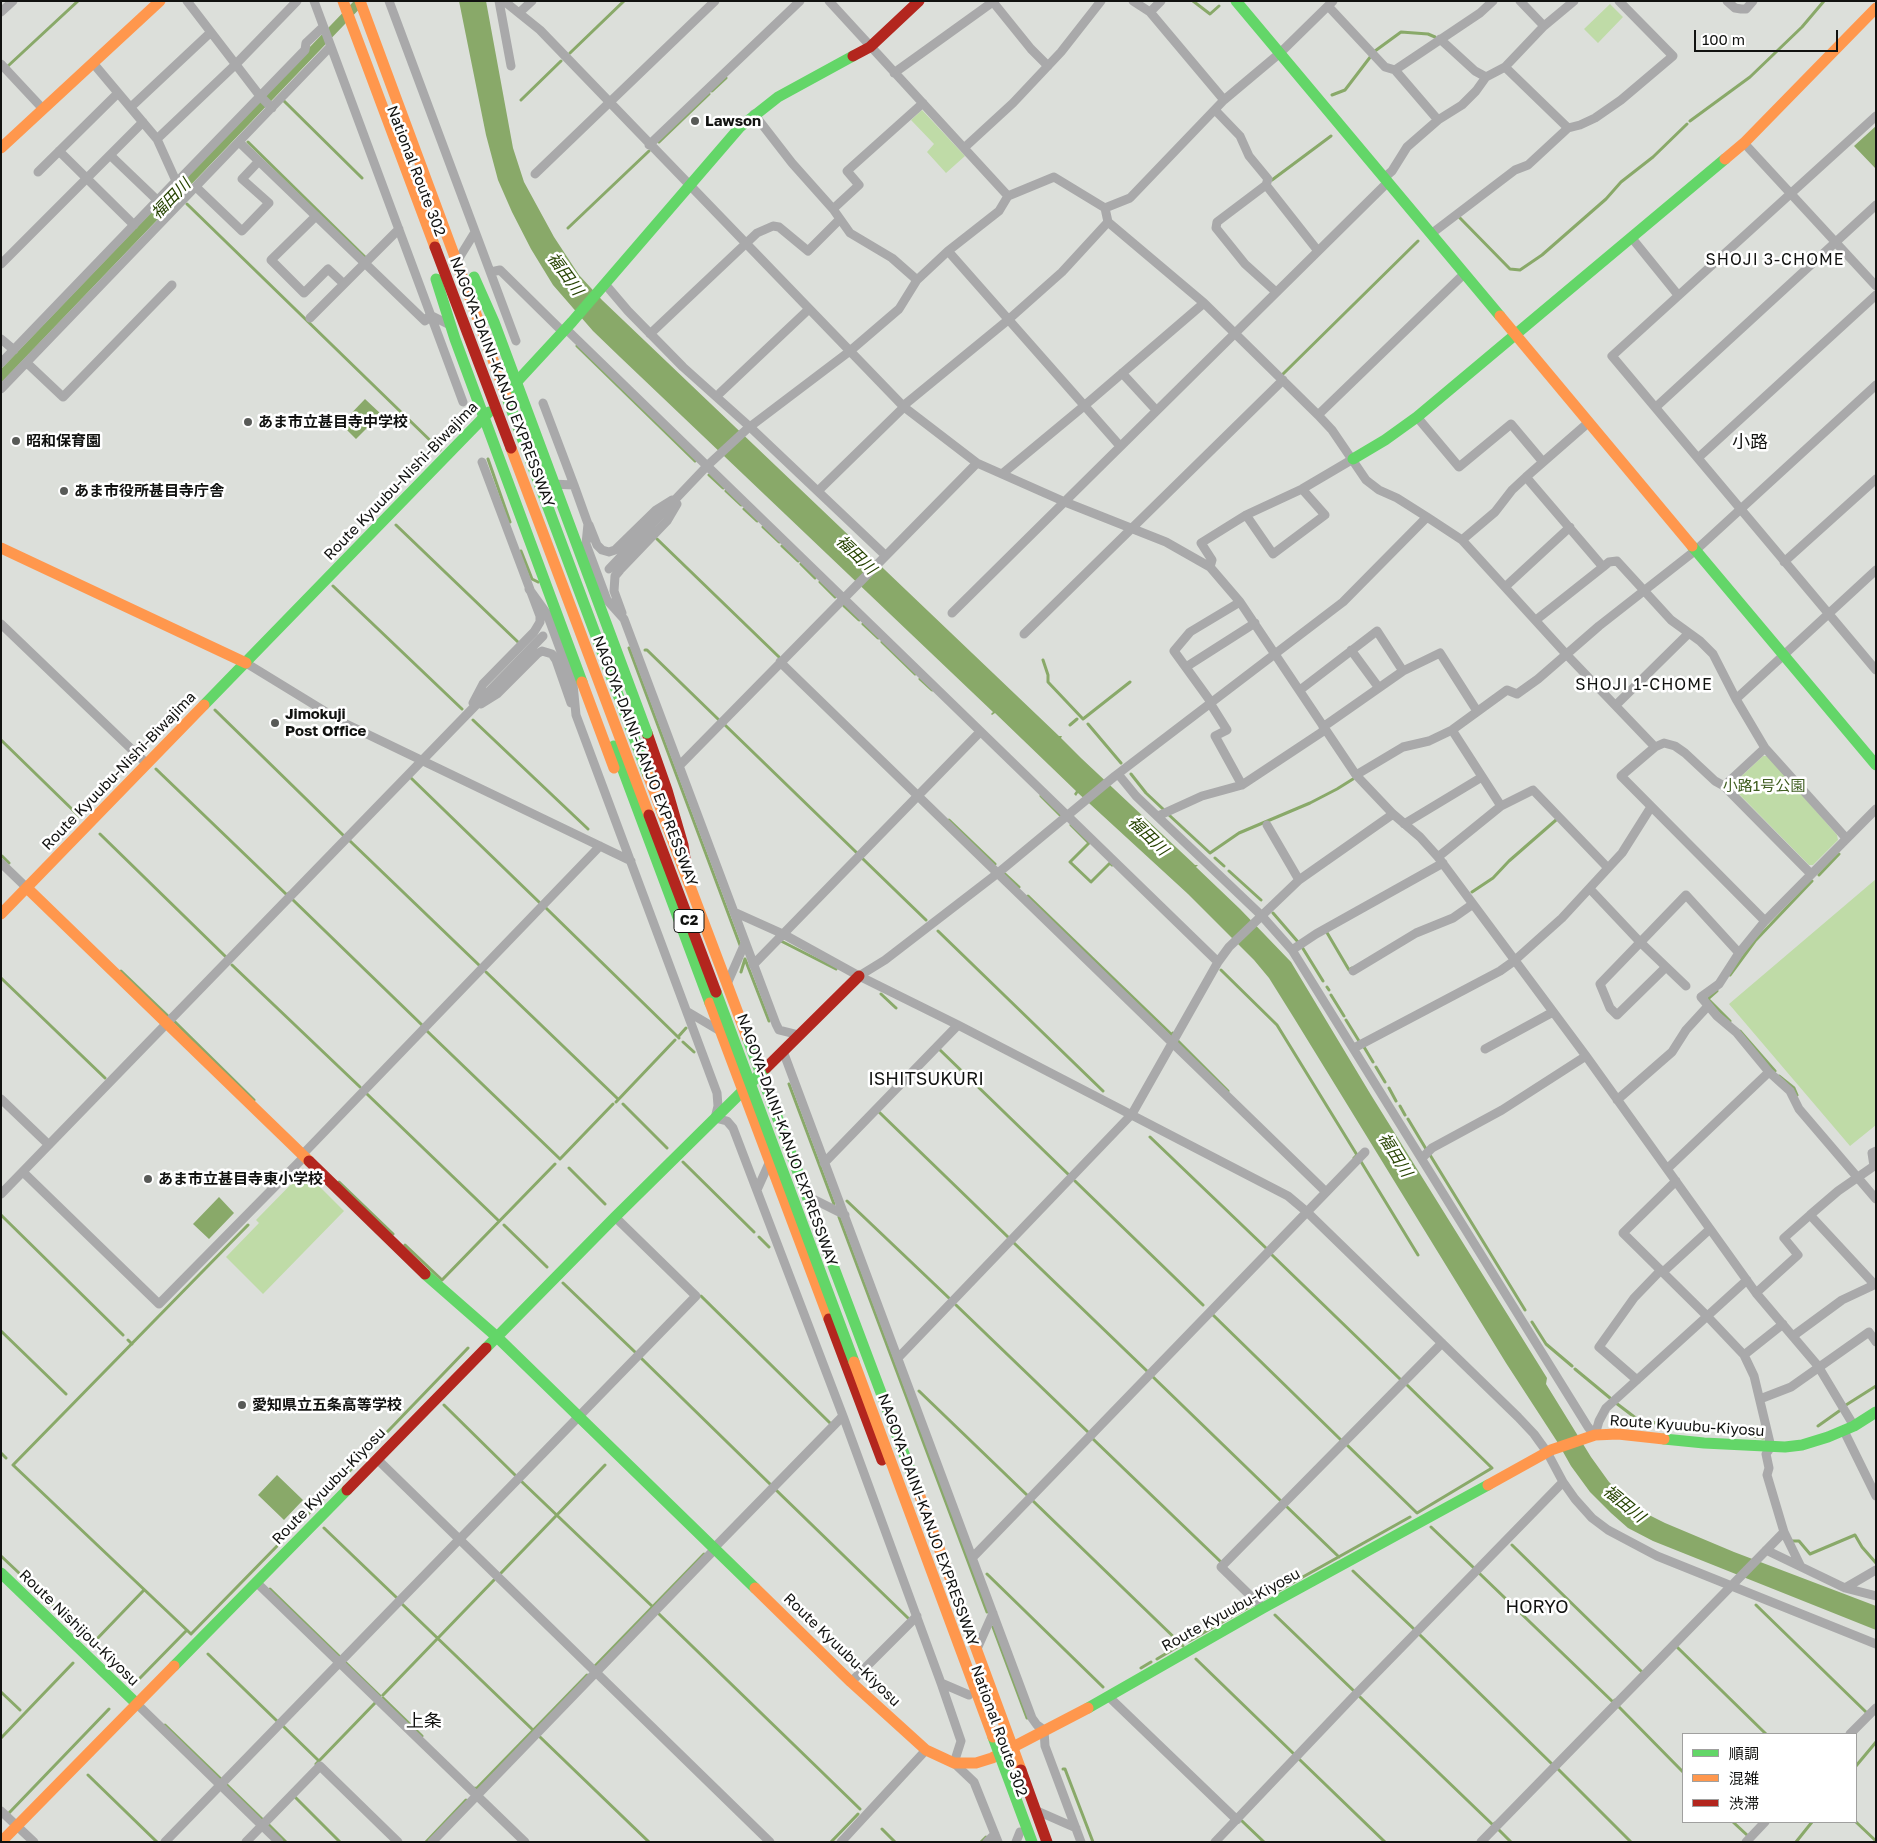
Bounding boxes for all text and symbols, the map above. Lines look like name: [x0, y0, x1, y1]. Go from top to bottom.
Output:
scale bar: [1697, 20, 1841, 52]
text: 100 m: [1702, 30, 1745, 48]
street label: National Route 302: [383, 103, 449, 239]
place label: Lawson: [705, 112, 761, 130]
marker: Lawson: [689, 115, 701, 127]
water label: 福田川: [147, 175, 195, 223]
water label: 福田川: [543, 249, 587, 299]
district label: SHOJI 3-CHOME: [1704, 250, 1846, 270]
street label: NAGOYA-DAINI-KANJO EXPRESSWAY: [446, 254, 558, 510]
street label: Route Kyuubu-Nishi-Biwajima: [320, 398, 482, 564]
place label: あま市立甚目寺中学校: [258, 413, 408, 431]
marker: あま市立甚目寺中学校: [242, 416, 254, 428]
district label: 小路: [1732, 431, 1768, 453]
place label: 昭和保育園: [26, 432, 101, 450]
marker: 昭和保育園: [10, 435, 22, 447]
place label: あま市役所甚目寺庁舎: [74, 482, 224, 500]
marker: あま市役所甚目寺庁舎: [58, 485, 70, 497]
water label: 福田川: [832, 531, 880, 579]
street label: NAGOYA-DAINI-KANJO EXPRESSWAY: [589, 633, 701, 889]
district label: SHOJI 1-CHOME: [1574, 675, 1714, 695]
street label: Route Kyuubu-Nishi-Biwajima: [38, 688, 200, 854]
place label: Jimokuji Post Office: [285, 705, 366, 740]
marker: Jimokuji Post Office: [269, 717, 281, 729]
park label: 小路1号公園: [1723, 777, 1805, 795]
water label: 福田川: [1124, 812, 1172, 860]
road number: C2: [674, 909, 704, 932]
street label: NAGOYA-DAINI-KANJO EXPRESSWAY: [733, 1011, 841, 1269]
district label: ISHITSUKURI: [861, 1068, 991, 1090]
water label: 福田川: [1374, 1130, 1416, 1180]
place label: あま市立甚目寺東小学校: [158, 1170, 323, 1188]
marker: あま市立甚目寺東小学校: [142, 1173, 154, 1185]
street label: NAGOYA-DAINI-KANJO EXPRESSWAY: [874, 1391, 982, 1649]
place label: 愛知県立五条高等学校: [252, 1396, 402, 1414]
marker: 愛知県立五条高等学校: [236, 1399, 248, 1411]
street label: Route Kyuubu-Kiyosu: [1609, 1412, 1765, 1440]
street label: Route Kyuubu-Kiyosu: [269, 1424, 389, 1548]
water label: 福田川: [1599, 1481, 1649, 1527]
street label: Route Kyuubu-Kiyosu: [1159, 1564, 1303, 1656]
street label: Route Nishijou-Kiyosu: [15, 1566, 143, 1690]
street label: Route Kyuubu-Kiyosu: [780, 1590, 904, 1710]
district label: HORYO: [1502, 1596, 1572, 1618]
street label: National Route 302: [967, 1663, 1031, 1799]
district label: 上条: [406, 1710, 442, 1732]
legend: [1682, 1733, 1857, 1823]
text: 順調: [1729, 1744, 1759, 1762]
text: 混雑: [1729, 1769, 1759, 1787]
text: 渋滞: [1729, 1794, 1759, 1812]

